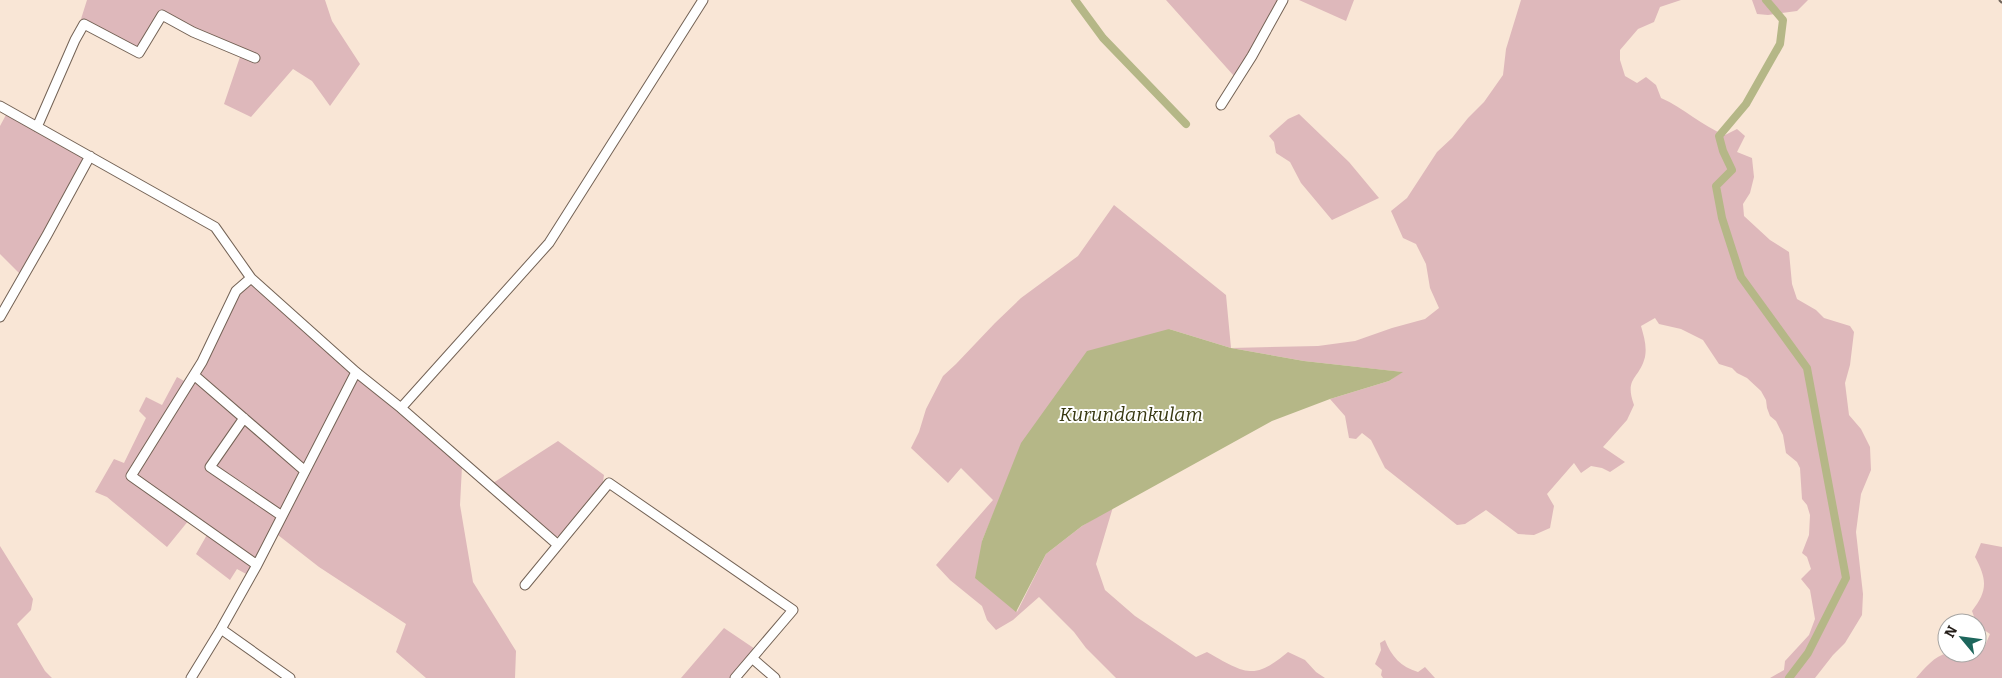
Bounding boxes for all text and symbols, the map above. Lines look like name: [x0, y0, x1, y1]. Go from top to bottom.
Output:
water label: Kurundankulam: [1059, 403, 1203, 426]
north arrow: [1937, 613, 1987, 663]
text: N: [1941, 623, 1961, 641]

